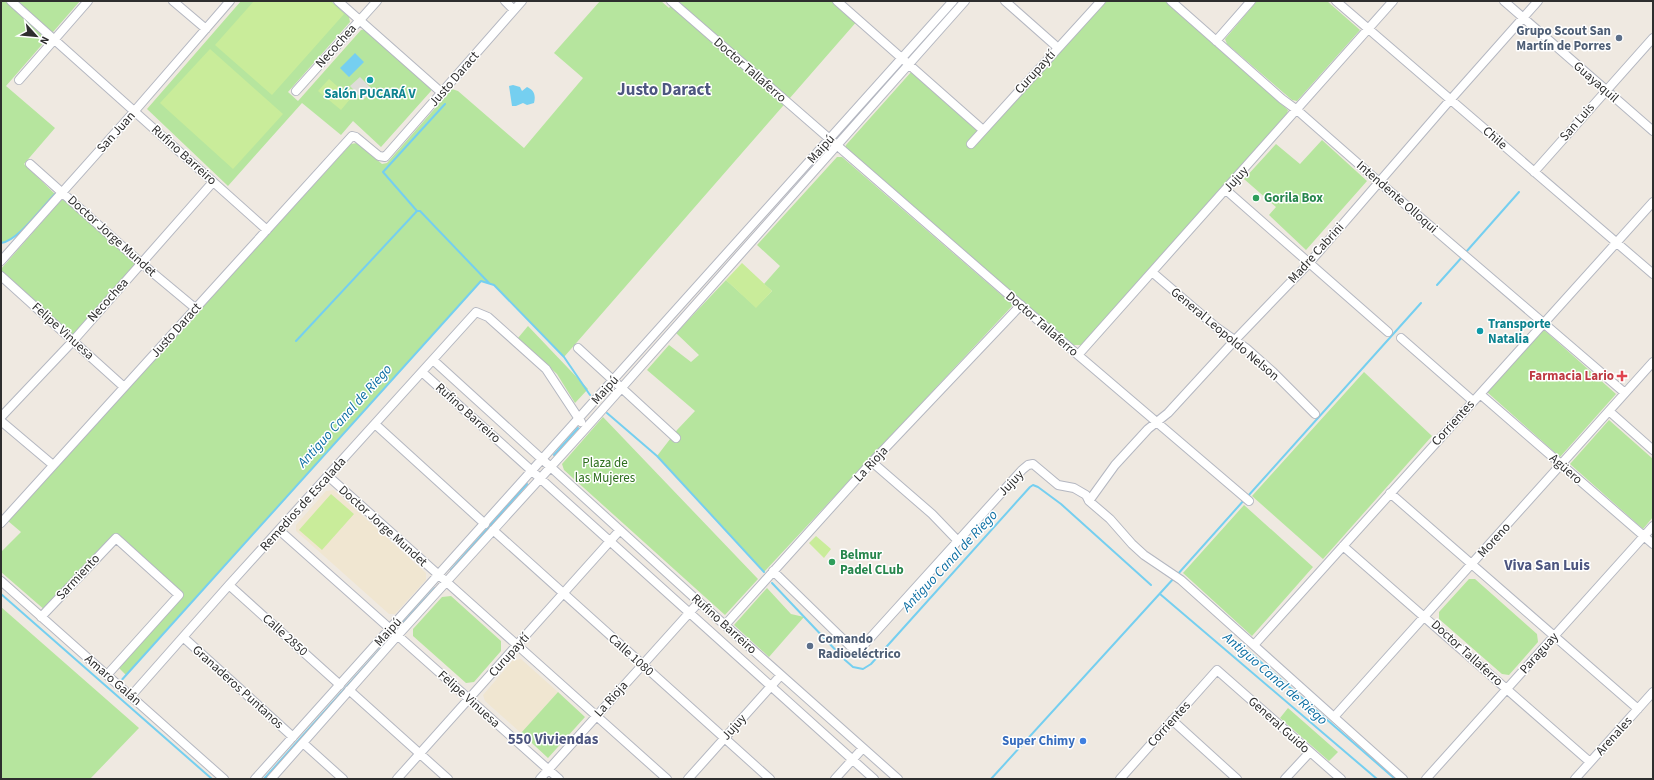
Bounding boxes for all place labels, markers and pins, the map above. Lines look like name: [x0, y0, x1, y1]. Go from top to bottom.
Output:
place label: Grupo Scout San Martín de Porres: [1516, 22, 1611, 55]
marker: Grupo Scout San Martín de Porres: [1614, 33, 1624, 43]
marker: Salón PUCARÁ V: [365, 75, 375, 85]
place label: Salón PUCARÁ V: [324, 85, 417, 103]
place label: Gorila Box: [1264, 189, 1323, 207]
marker: Gorila Box: [1251, 193, 1261, 203]
place label: Transporte Natalia: [1488, 315, 1551, 348]
marker: Transporte Natalia: [1475, 326, 1485, 336]
place label: Farmacia Lario: [1529, 367, 1614, 385]
marker: Farmacia Lario: [1617, 371, 1627, 381]
place label: Belmur Padel CLub: [840, 546, 904, 579]
marker: Belmur Padel CLub: [827, 557, 837, 567]
place label: Comando Radioeléctrico: [818, 630, 901, 663]
marker: Comando Radioeléctrico: [805, 641, 815, 651]
place label: Super Chimy: [1002, 732, 1075, 750]
marker: Super Chimy: [1078, 736, 1088, 746]

